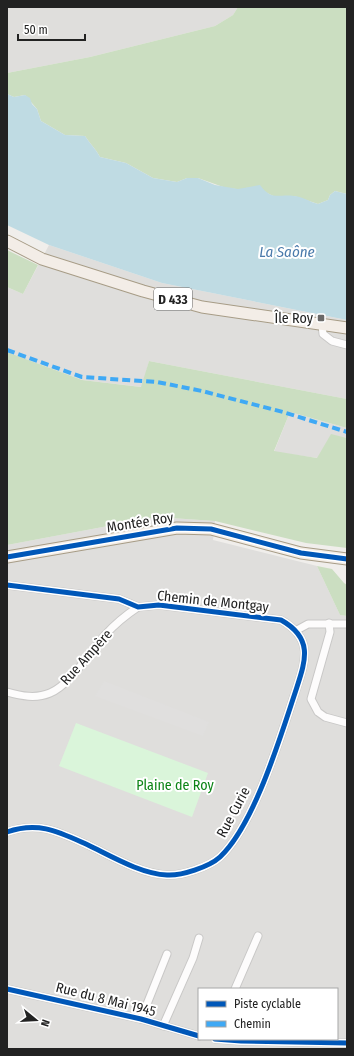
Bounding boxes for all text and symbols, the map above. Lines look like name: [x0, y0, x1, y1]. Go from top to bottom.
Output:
scale bar: [18, 16, 85, 42]
text: 50 m: [24, 23, 48, 37]
water label: La Saône: [259, 243, 315, 261]
road number: D 433: [154, 288, 192, 310]
place label: Île Roy: [274, 309, 314, 327]
marker: Île Roy: [316, 313, 326, 323]
street label: Montée Roy: [106, 509, 175, 536]
street label: Chemin de Montgay: [156, 587, 270, 616]
street label: Rue Ampère: [57, 626, 116, 689]
park label: Plaine de Roy: [136, 777, 214, 794]
street label: Rue Curie: [213, 784, 254, 840]
street label: Rue du 8 Mai 1945: [54, 979, 158, 1020]
legend: [198, 988, 338, 1040]
text: Piste cyclable: [234, 997, 301, 1011]
north arrow: [16, 1000, 56, 1040]
text: Chemin: [234, 1017, 271, 1031]
text: N: [38, 1018, 52, 1028]

